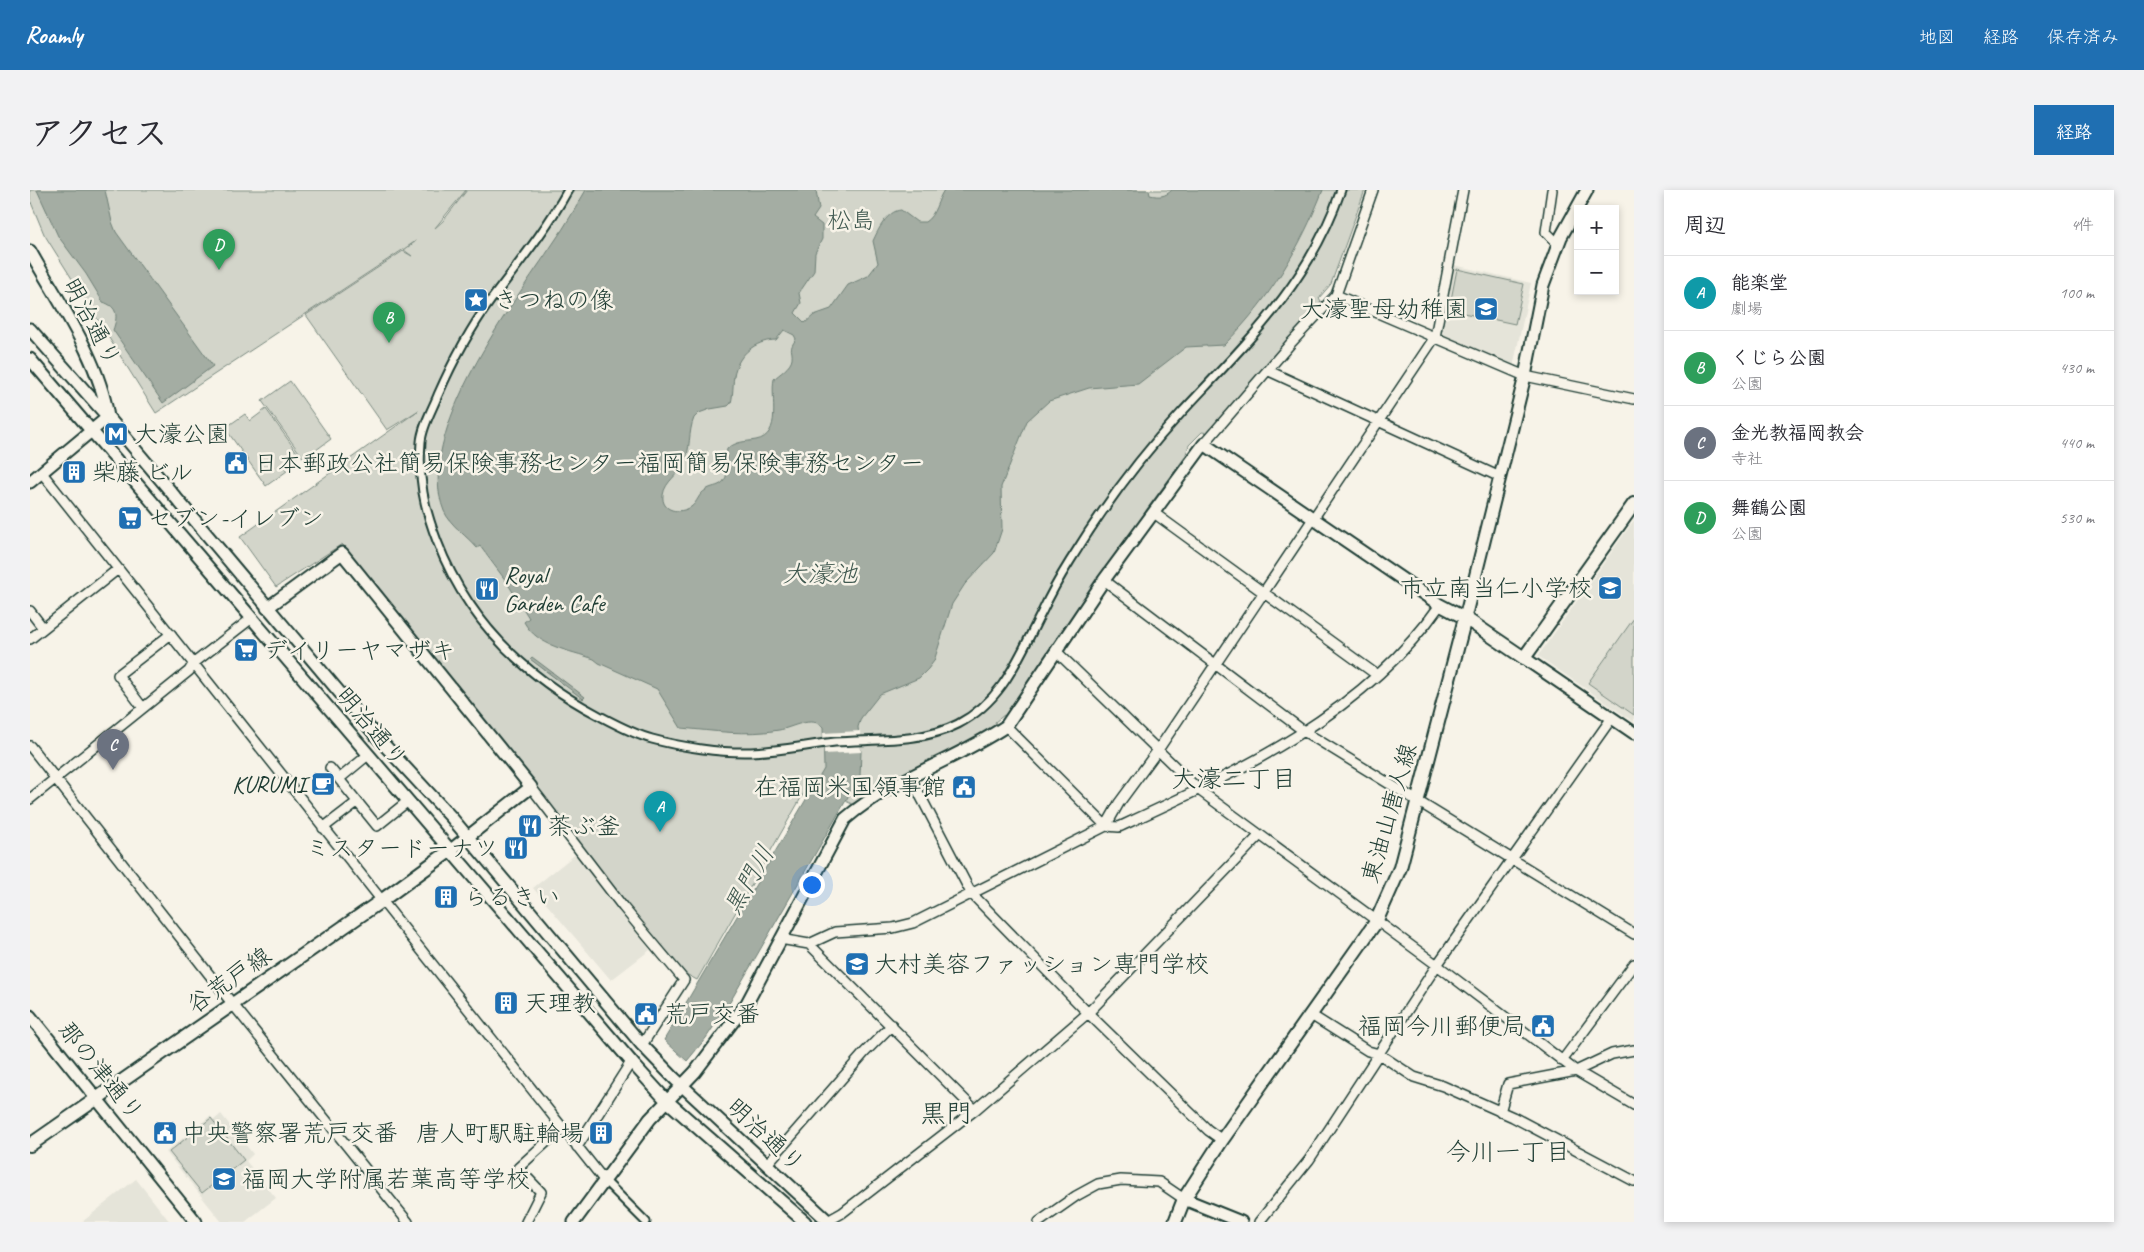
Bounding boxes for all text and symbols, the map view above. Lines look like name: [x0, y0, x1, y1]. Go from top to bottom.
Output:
text: Roamly: [25, 20, 82, 50]
text: 地図: [1919, 26, 1955, 48]
text: 経路: [1983, 26, 2019, 48]
text: 保存済み: [2047, 26, 2119, 48]
button: 経路: [2034, 105, 2114, 155]
text: アクセス: [30, 111, 168, 156]
park label: 松島: [827, 205, 875, 235]
map controls: [1574, 205, 1619, 295]
button: +: [1574, 205, 1619, 250]
text: 周辺: [1684, 212, 1726, 238]
text: 4件: [2071, 215, 2094, 235]
pin: D: [203, 229, 235, 270]
button: −: [1574, 250, 1619, 295]
text: 能楽堂: [1731, 271, 1788, 295]
street label: 明治通り: [56, 273, 128, 371]
text: A: [1696, 283, 1704, 303]
text: 100 m: [2060, 283, 2094, 303]
place label: きつねの像: [494, 285, 614, 315]
place icon: きつねの像: [463, 287, 489, 313]
place label: 大濠聖母幼稚園: [1300, 294, 1468, 324]
school or university icon: 大濠聖母幼稚園: [1473, 296, 1499, 322]
text: 劇場: [1731, 299, 1763, 319]
pin: B: [373, 302, 405, 343]
text: くじら公園: [1731, 346, 1826, 370]
text: B: [1696, 358, 1704, 378]
text: 430 m: [2060, 358, 2094, 378]
text: 公園: [1731, 374, 1763, 394]
place label: 大濠公園: [134, 419, 230, 449]
metro station icon: 大濠公園: [103, 421, 129, 447]
text: 金光教福岡教会: [1731, 421, 1864, 445]
text: C: [1696, 433, 1704, 453]
text: 440 m: [2060, 433, 2094, 453]
place label: 日本郵政公社簡易保険事務センター福岡簡易保険事務センター: [254, 448, 924, 478]
text: 寺社: [1731, 449, 1763, 469]
public building icon: 日本郵政公社簡易保険事務センター福岡簡易保険事務センター: [223, 450, 249, 476]
place label: 柴藤 ビル: [92, 457, 193, 487]
building icon: 柴藤 ビル: [61, 459, 87, 485]
text: 舞鶴公園: [1731, 496, 1807, 520]
place label: セブン-イレブン: [148, 503, 324, 533]
supermarket icon: セブン-イレブン: [117, 505, 143, 531]
text: D: [1695, 508, 1705, 528]
text: 530 m: [2060, 508, 2094, 528]
text: 公園: [1731, 524, 1763, 544]
water label: 大濠池: [782, 558, 858, 590]
place label: Royal Garden Cafe: [504, 560, 607, 618]
place label: 市立南当仁小学校: [1400, 573, 1592, 603]
school or university icon: 市立南当仁小学校: [1597, 575, 1623, 601]
restaurant icon: Royal Garden Cafe: [474, 576, 500, 602]
place label: デイリーヤマザキ: [264, 635, 455, 665]
supermarket icon: デイリーヤマザキ: [233, 637, 259, 663]
street label: 明治通り: [330, 681, 414, 773]
pin: C: [97, 729, 129, 770]
street label: 東油山唐人線: [1355, 740, 1423, 886]
district label: 大濠二丁目: [1171, 763, 1297, 795]
place label: KURUMI: [232, 769, 310, 799]
cafe icon: KURUMI: [310, 771, 336, 797]
place label: 在福岡米国領事館: [754, 772, 946, 802]
public building icon: 在福岡米国領事館: [951, 774, 977, 800]
pin: A: [644, 791, 676, 832]
place label: 茶ぶ釜: [548, 811, 620, 841]
restaurant icon: 茶ぶ釜: [517, 813, 543, 839]
place label: ミスタードーナツ: [306, 833, 498, 863]
restaurant icon: ミスタードーナツ: [503, 835, 529, 861]
water label: 黒門川: [716, 840, 782, 920]
your location: [799, 872, 825, 898]
place label: らるきい: [464, 882, 560, 912]
building icon: らるきい: [433, 884, 459, 910]
street label: 谷荒戸線: [181, 940, 277, 1020]
place label: 大村美容ファッション専門学校: [874, 949, 1209, 979]
school or university icon: 大村美容ファッション専門学校: [844, 951, 870, 977]
place label: 天理教: [524, 988, 596, 1018]
building icon: 天理教: [493, 990, 519, 1016]
place label: 荒戸交番: [664, 999, 760, 1029]
public building icon: 荒戸交番: [633, 1001, 659, 1027]
place label: 福岡今川郵便局: [1358, 1011, 1526, 1041]
public building icon: 福岡今川郵便局: [1530, 1013, 1556, 1039]
street label: 那の津通り: [52, 1015, 150, 1127]
street label: 明治通り: [721, 1091, 811, 1179]
district label: 黒門: [920, 1097, 972, 1130]
place label: 中央警察署荒戸交番: [182, 1118, 398, 1148]
place label: 唐人町駅駐輪場: [416, 1118, 584, 1148]
public building icon: 中央警察署荒戸交番: [152, 1120, 178, 1146]
building icon: 唐人町駅駐輪場: [588, 1120, 614, 1146]
district label: 今川一丁目: [1445, 1136, 1571, 1168]
place label: 福岡大学附属若葉高等学校: [242, 1164, 530, 1194]
school or university icon: 福岡大学附属若葉高等学校: [211, 1166, 237, 1192]

